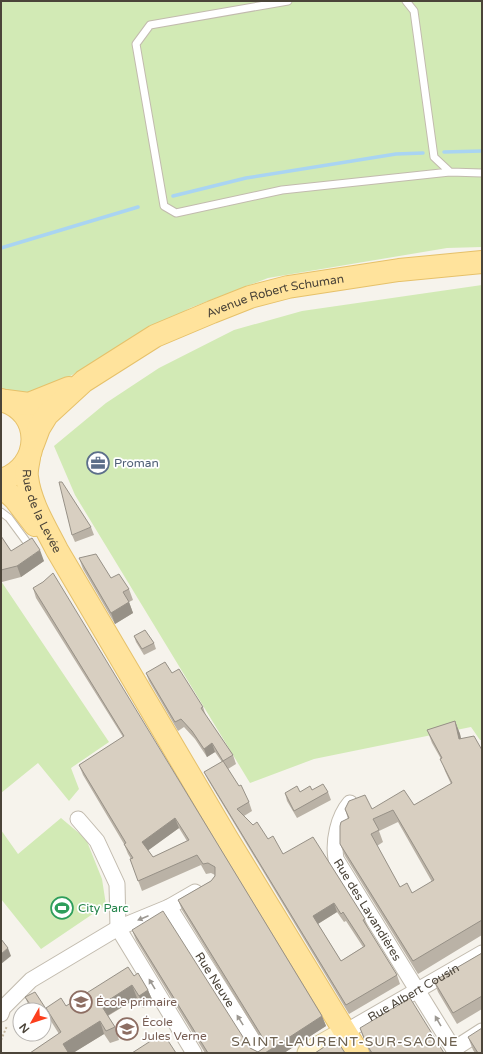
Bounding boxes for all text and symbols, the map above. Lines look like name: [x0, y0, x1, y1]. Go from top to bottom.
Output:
street label: Avenue Robert Schuman: [204, 272, 345, 321]
office icon: Proman: [85, 450, 111, 476]
place label: Proman: [114, 456, 159, 470]
street label: Rue de la Levée: [20, 469, 64, 555]
street label: Rue des Lavandières: [331, 856, 404, 964]
sports icon: City Parc: [49, 895, 75, 921]
place label: City Parc: [78, 901, 129, 915]
one-way arrow: [137, 915, 149, 921]
street label: Rue Neuve: [192, 950, 238, 1010]
street label: Rue Albert Cousin: [365, 961, 462, 1024]
one-way arrow: [148, 978, 155, 990]
school or university icon: École primaire: [68, 989, 94, 1015]
place label: École primaire: [96, 995, 177, 1009]
north arrow: [12, 1002, 52, 1042]
one-way arrow: [237, 1014, 244, 1026]
place label: École Jules Verne: [142, 1015, 207, 1043]
one-way arrow: [434, 1015, 441, 1027]
school or university icon: École Jules Verne: [114, 1016, 140, 1042]
text: N: [17, 1020, 32, 1036]
district label: SAINT-LAURENT-SUR-SAÔNE: [231, 1033, 459, 1050]

